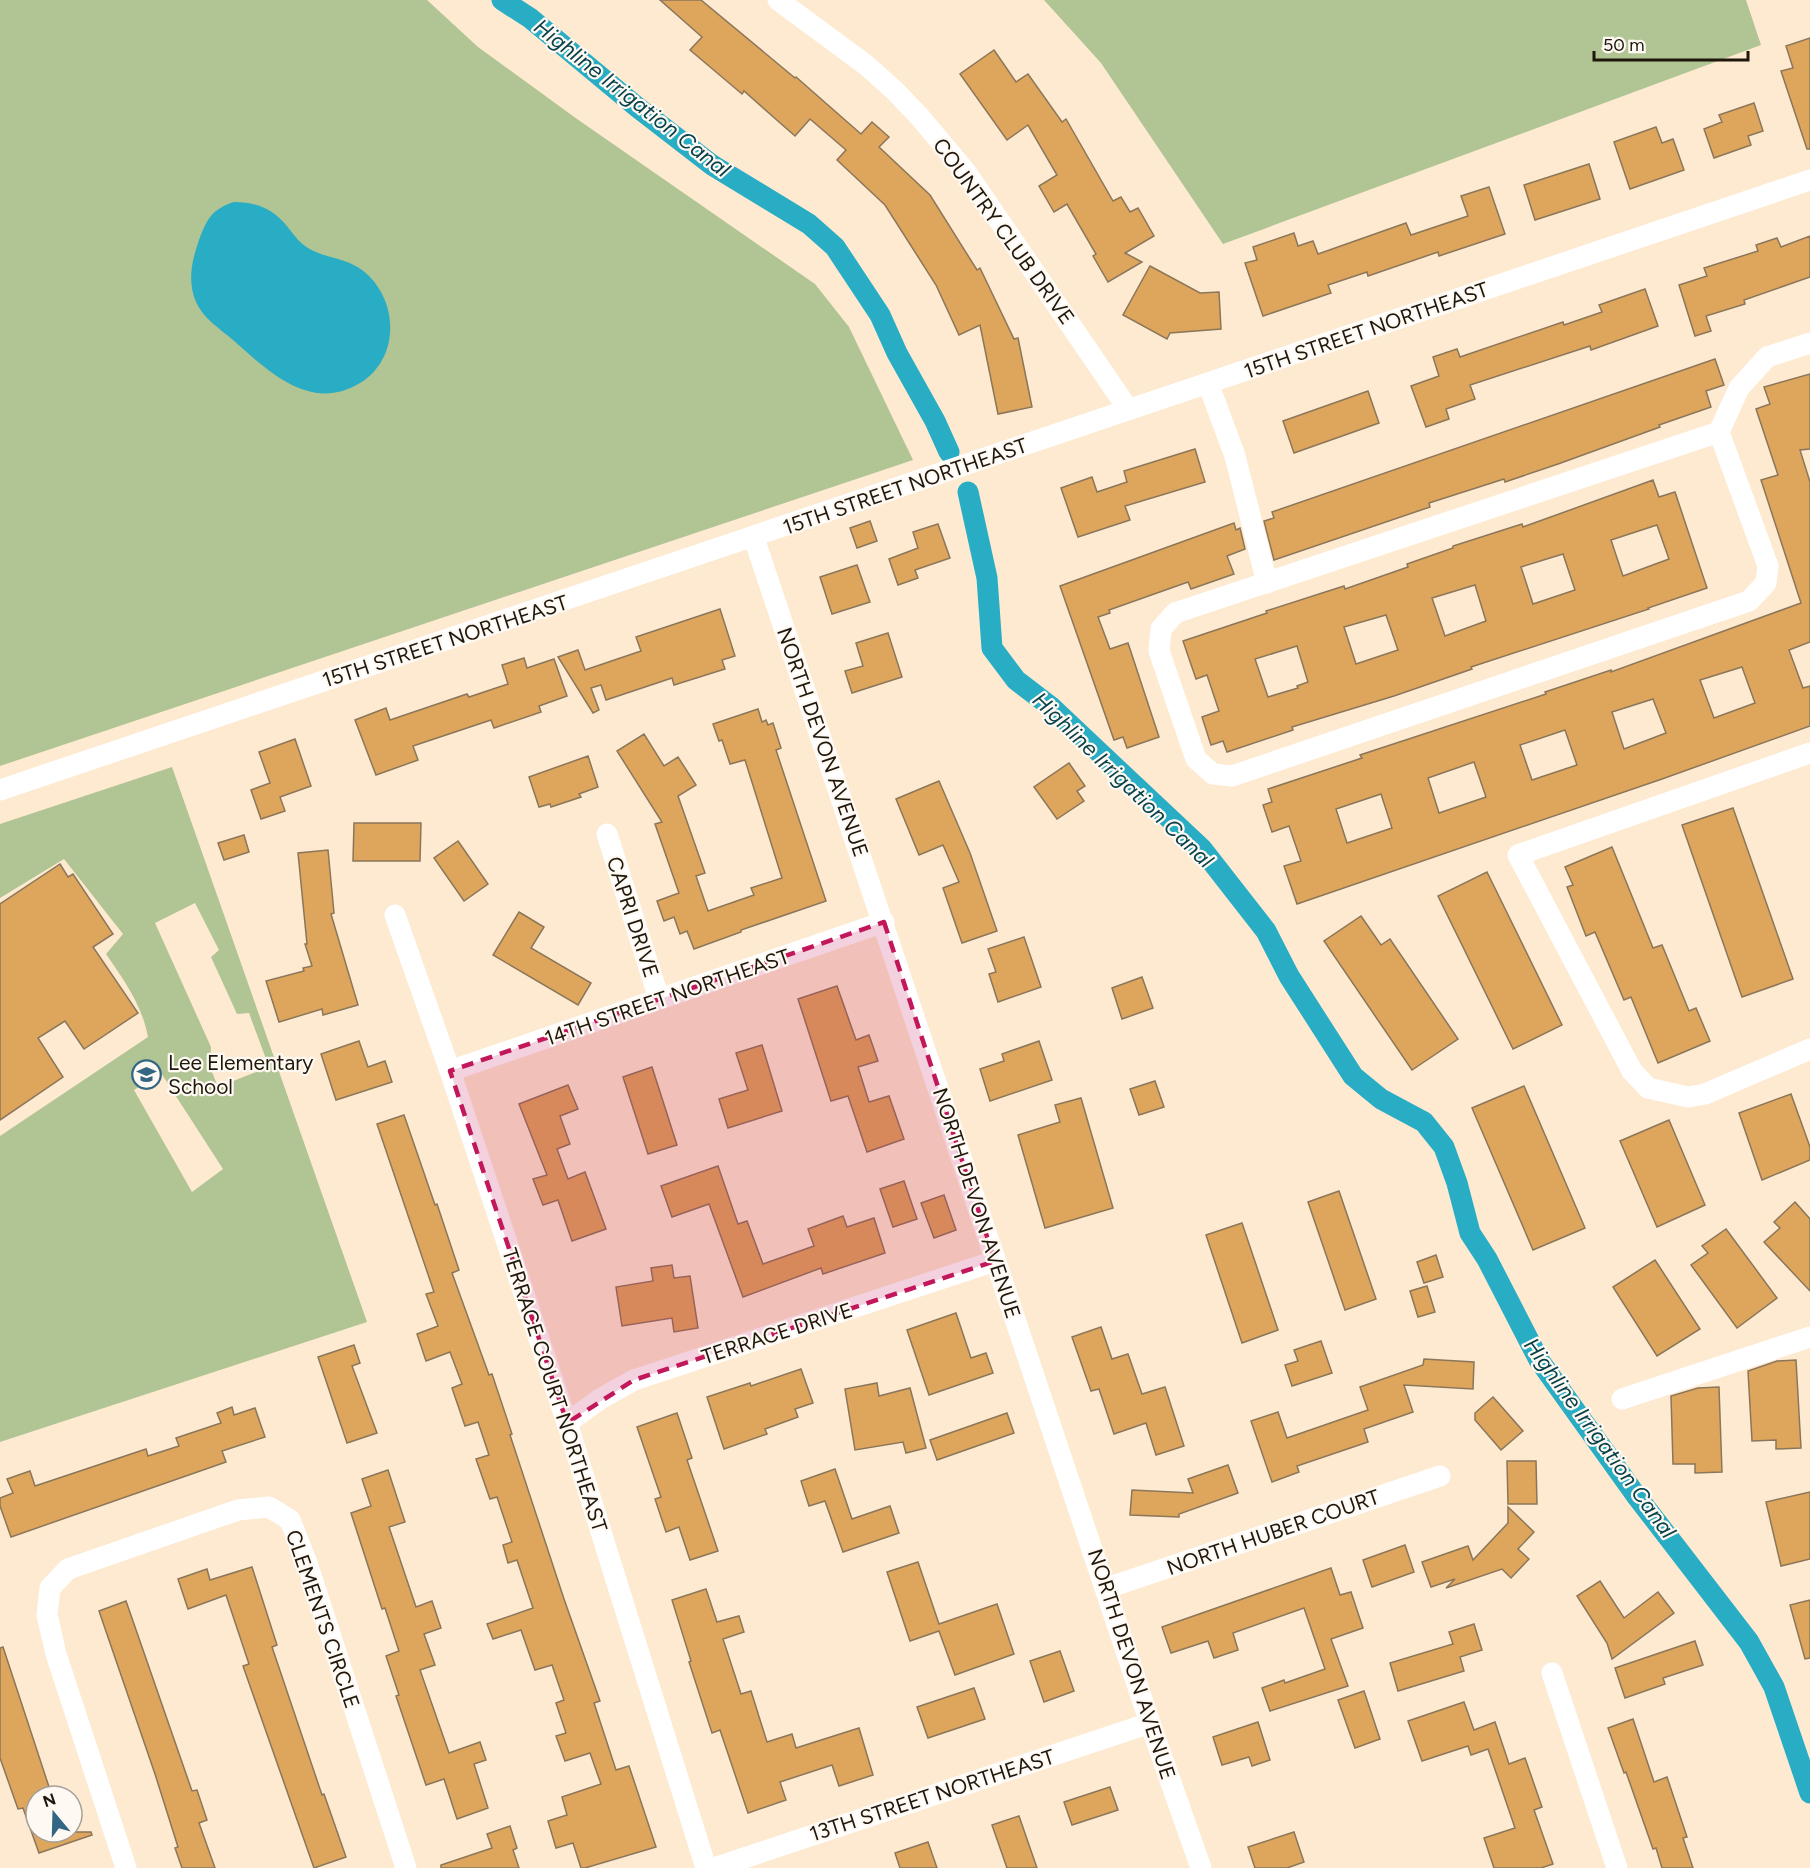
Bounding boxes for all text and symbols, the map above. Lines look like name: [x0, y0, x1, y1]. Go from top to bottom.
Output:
water label: Highline Irrigation Canal: [529, 13, 736, 183]
scale bar: [1594, 24, 1748, 62]
text: 50 m: [1603, 34, 1645, 56]
street label: COUNTRY CLUB DRIVE: [928, 133, 1080, 329]
street label: 15TH STREET NORTHEAST: [1241, 276, 1492, 384]
street label: 15TH STREET NORTHEAST: [780, 432, 1031, 540]
street label: 15TH STREET NORTHEAST: [319, 589, 571, 693]
street label: NORTH DEVON AVENUE: [772, 624, 874, 860]
water label: Highline Irrigation Canal: [1027, 686, 1219, 874]
street label: CAPRI DRIVE: [602, 853, 664, 981]
street label: 14TH STREET NORTHEAST: [541, 943, 793, 1051]
place label: Lee Elementary School: [168, 1050, 313, 1099]
school or university icon: Lee Elementary School: [131, 1058, 163, 1090]
street label: NORTH DEVON AVENUE: [928, 1084, 1026, 1322]
street label: TERRACE COURT NORTHEAST: [497, 1245, 613, 1536]
street label: TERRACE DRIVE: [698, 1297, 856, 1369]
water label: Highline Irrigation Canal: [1518, 1332, 1682, 1544]
street label: NORTH HUBER COURT: [1163, 1484, 1383, 1580]
street label: CLEMENTS CIRCLE: [281, 1526, 365, 1712]
street label: NORTH DEVON AVENUE: [1083, 1545, 1181, 1783]
street label: 13TH STREET NORTHEAST: [806, 1743, 1058, 1846]
north arrow: [24, 1784, 84, 1844]
text: N: [40, 1789, 58, 1811]

